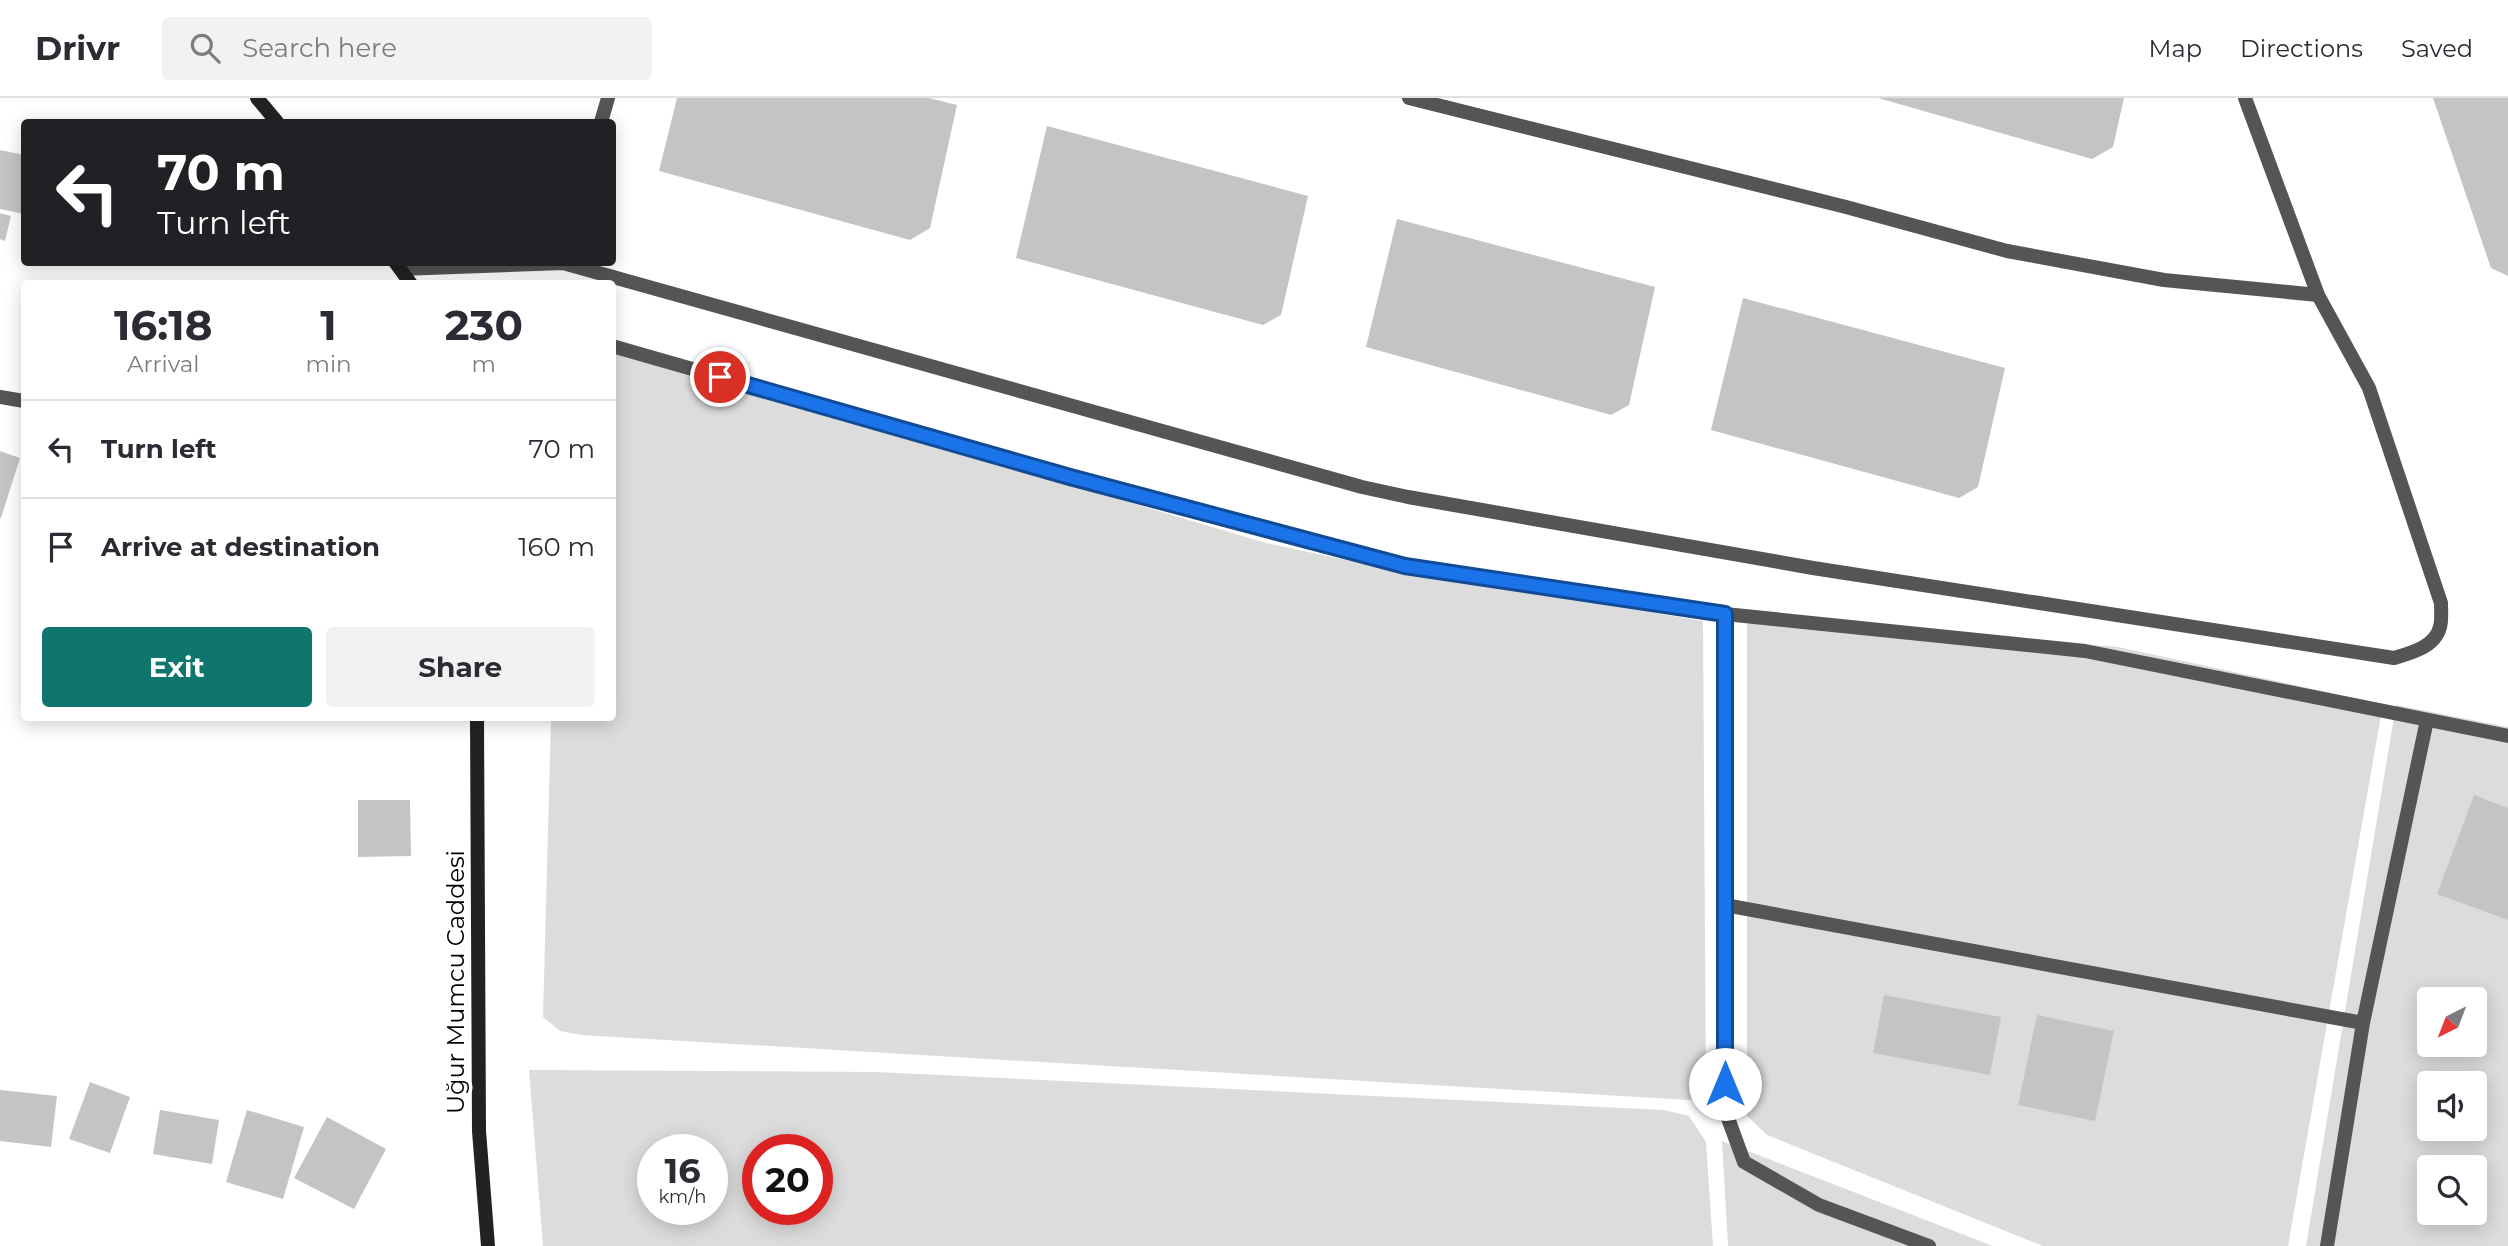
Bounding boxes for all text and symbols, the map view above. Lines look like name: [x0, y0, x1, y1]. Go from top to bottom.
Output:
search box: [162, 17, 652, 80]
text: Drivr: [35, 28, 120, 68]
icon: search: [186, 29, 224, 67]
text: Search here: [242, 32, 397, 64]
text: Map: [2149, 34, 2202, 63]
text: Directions: [2240, 34, 2363, 63]
text: Saved: [2401, 34, 2473, 63]
text: 70 m: [157, 143, 285, 202]
icon: left: [42, 147, 133, 238]
text: Turn left: [157, 203, 291, 242]
text: 16:18: [114, 299, 212, 351]
text: 1: [320, 299, 337, 351]
text: 230: [445, 299, 523, 351]
pin: [690, 347, 750, 407]
text: Arrival: [127, 350, 200, 378]
text: min: [306, 350, 352, 378]
text: m: [472, 350, 496, 378]
icon: arrive: [701, 358, 739, 396]
icon: left: [42, 430, 80, 468]
text: Turn left: [101, 433, 217, 465]
text: 70 m: [529, 433, 595, 465]
icon: arrive: [42, 528, 80, 566]
text: Arrive at destination: [101, 531, 380, 563]
text: 160 m: [518, 531, 595, 563]
button: Exit: [42, 627, 312, 707]
button: Share: [326, 627, 595, 707]
street label: Uğur Mumcu Caddesi: [441, 850, 470, 1114]
north arrow: [2417, 987, 2487, 1057]
map controls: [2417, 987, 2487, 1225]
position arrow: [1688, 1047, 1762, 1121]
button: sound: [2417, 1071, 2487, 1141]
speed limit sign: 20: [742, 1134, 833, 1225]
text: 16: [664, 1149, 701, 1192]
button: search: [2417, 1155, 2487, 1225]
text: km/h: [658, 1186, 707, 1208]

